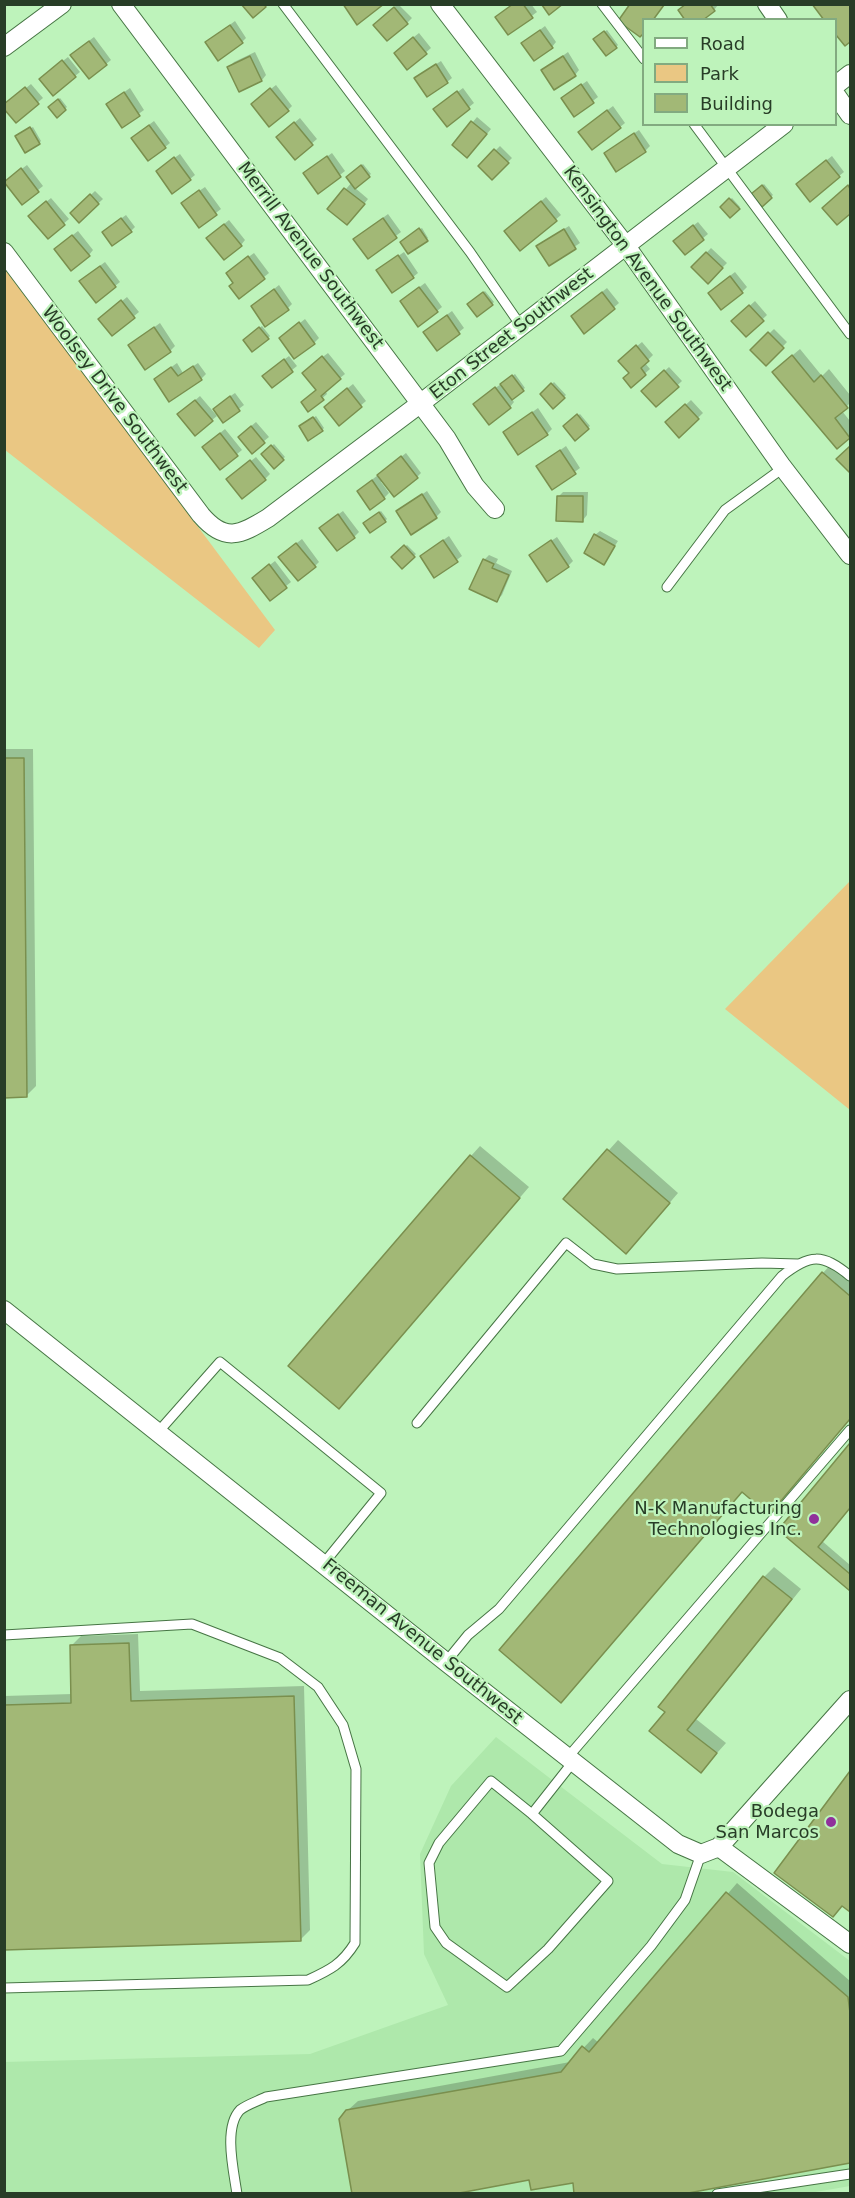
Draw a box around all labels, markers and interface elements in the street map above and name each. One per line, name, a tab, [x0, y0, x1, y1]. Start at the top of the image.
legend	[642, 18, 837, 126]
text: Road	[700, 33, 745, 54]
text: Park	[700, 63, 739, 84]
text: Building	[700, 93, 773, 114]
street label: Merrill Avenue Southwest	[232, 158, 388, 354]
street label: Kensington Avenue Southwest	[558, 162, 736, 396]
street label: Eton Street Southwest	[426, 263, 598, 405]
street label: Woolsey Drive Southwest	[37, 302, 191, 498]
place label: N-K Manufacturing Technologies Inc.	[634, 1498, 802, 1540]
marker: N-K Manufacturing Technologies Inc.	[807, 1512, 821, 1526]
street label: Freeman Avenue Southwest	[318, 1555, 526, 1729]
place label: Bodega San Marcos	[716, 1801, 819, 1844]
marker: Bodega San Marcos	[824, 1815, 838, 1829]

